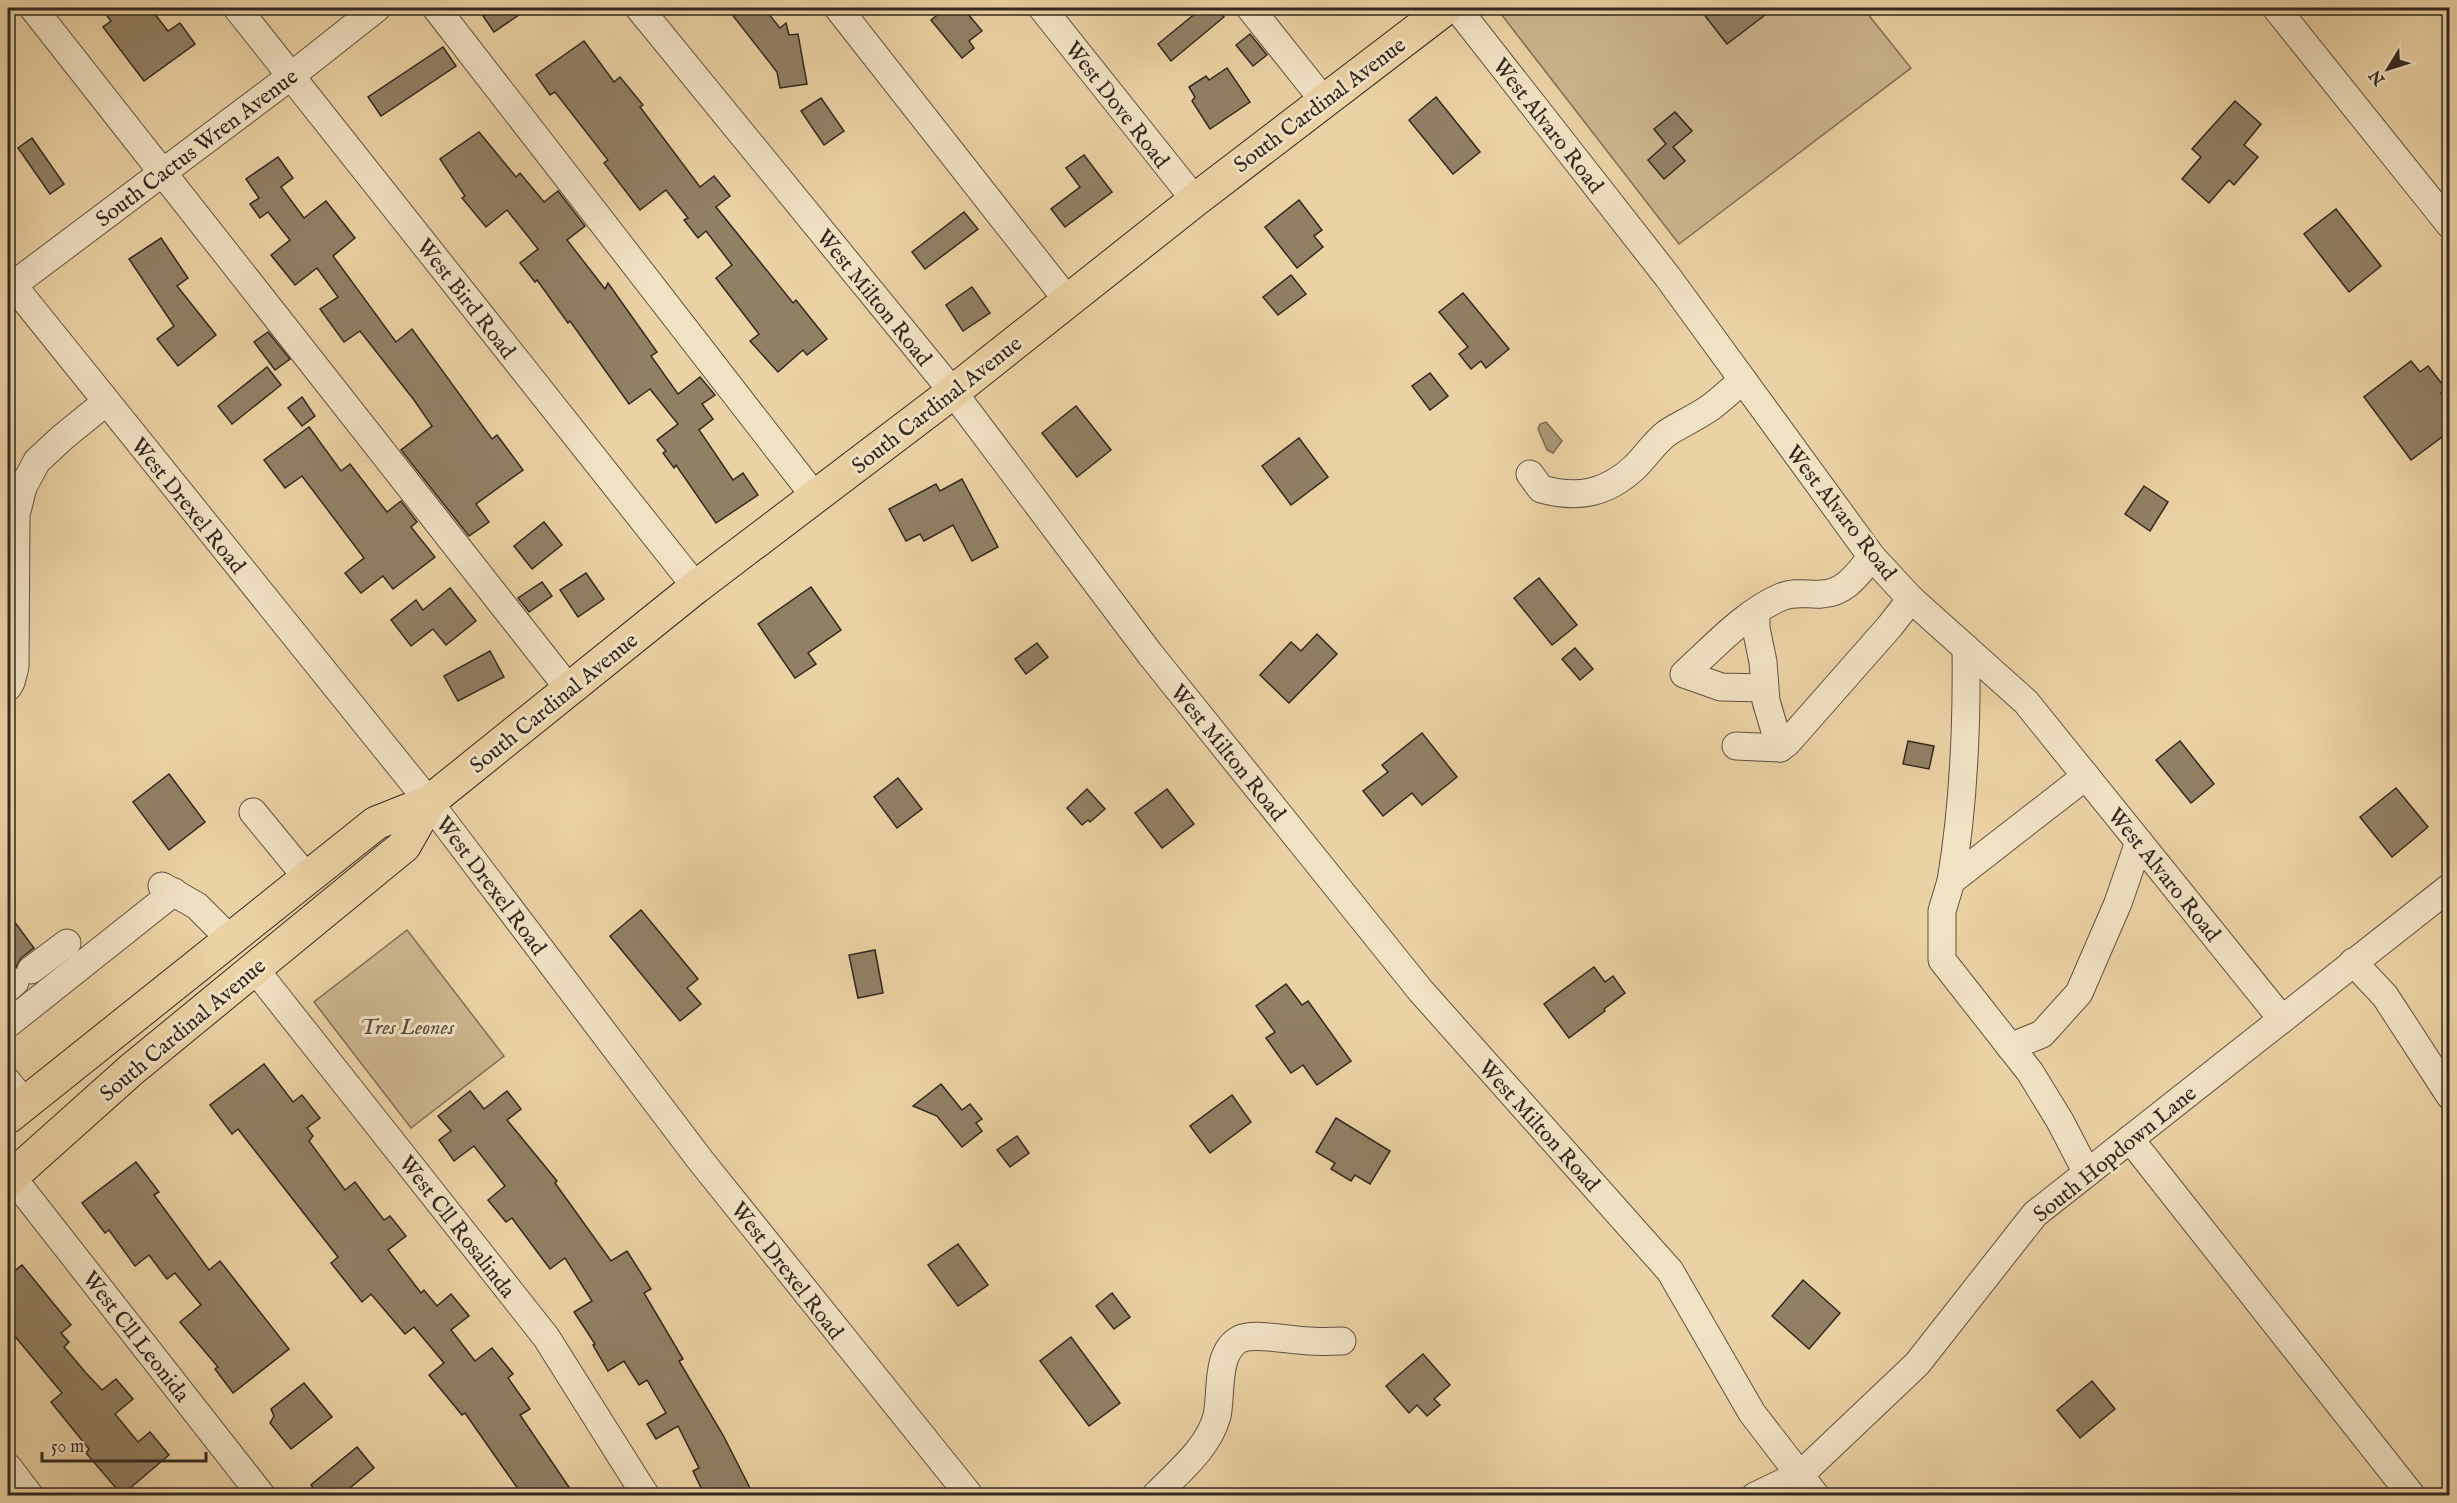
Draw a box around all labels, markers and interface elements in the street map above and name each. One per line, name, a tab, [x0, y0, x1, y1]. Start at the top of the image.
street label: South Cardinal Avenue	[1228, 32, 1412, 180]
street label: West Dove Road	[1058, 36, 1175, 175]
north arrow	[2358, 39, 2418, 99]
street label: West Alvaro Road	[1486, 53, 1609, 200]
street label: South Cactus Wren Avenue	[90, 63, 304, 234]
text: N	[2366, 65, 2391, 89]
street label: West Milton Road	[810, 224, 937, 373]
street label: West Bird Road	[410, 234, 521, 365]
street label: South Cardinal Avenue	[846, 330, 1028, 481]
street label: West Drexel Road	[124, 433, 251, 580]
street label: West Alvaro Road	[1779, 440, 1902, 587]
street label: South Cardinal Avenue	[464, 627, 644, 780]
street label: West Milton Road	[1164, 679, 1291, 828]
street label: West Alvaro Road	[2101, 803, 2226, 948]
street label: West Drexel Road	[429, 811, 552, 962]
street label: South Cardinal Avenue	[94, 953, 272, 1108]
park label: Tres Leones	[360, 1014, 455, 1042]
street label: West Milton Road	[1472, 1054, 1605, 1198]
street label: South Hopdown Lane	[2028, 1080, 2203, 1229]
street label: West Cll Rosalinda	[392, 1150, 521, 1304]
street label: West Drexel Road	[724, 1197, 849, 1346]
street label: West Cll Leonida	[75, 1266, 196, 1409]
scale bar	[42, 1425, 206, 1463]
text: 50 m	[51, 1436, 84, 1459]

